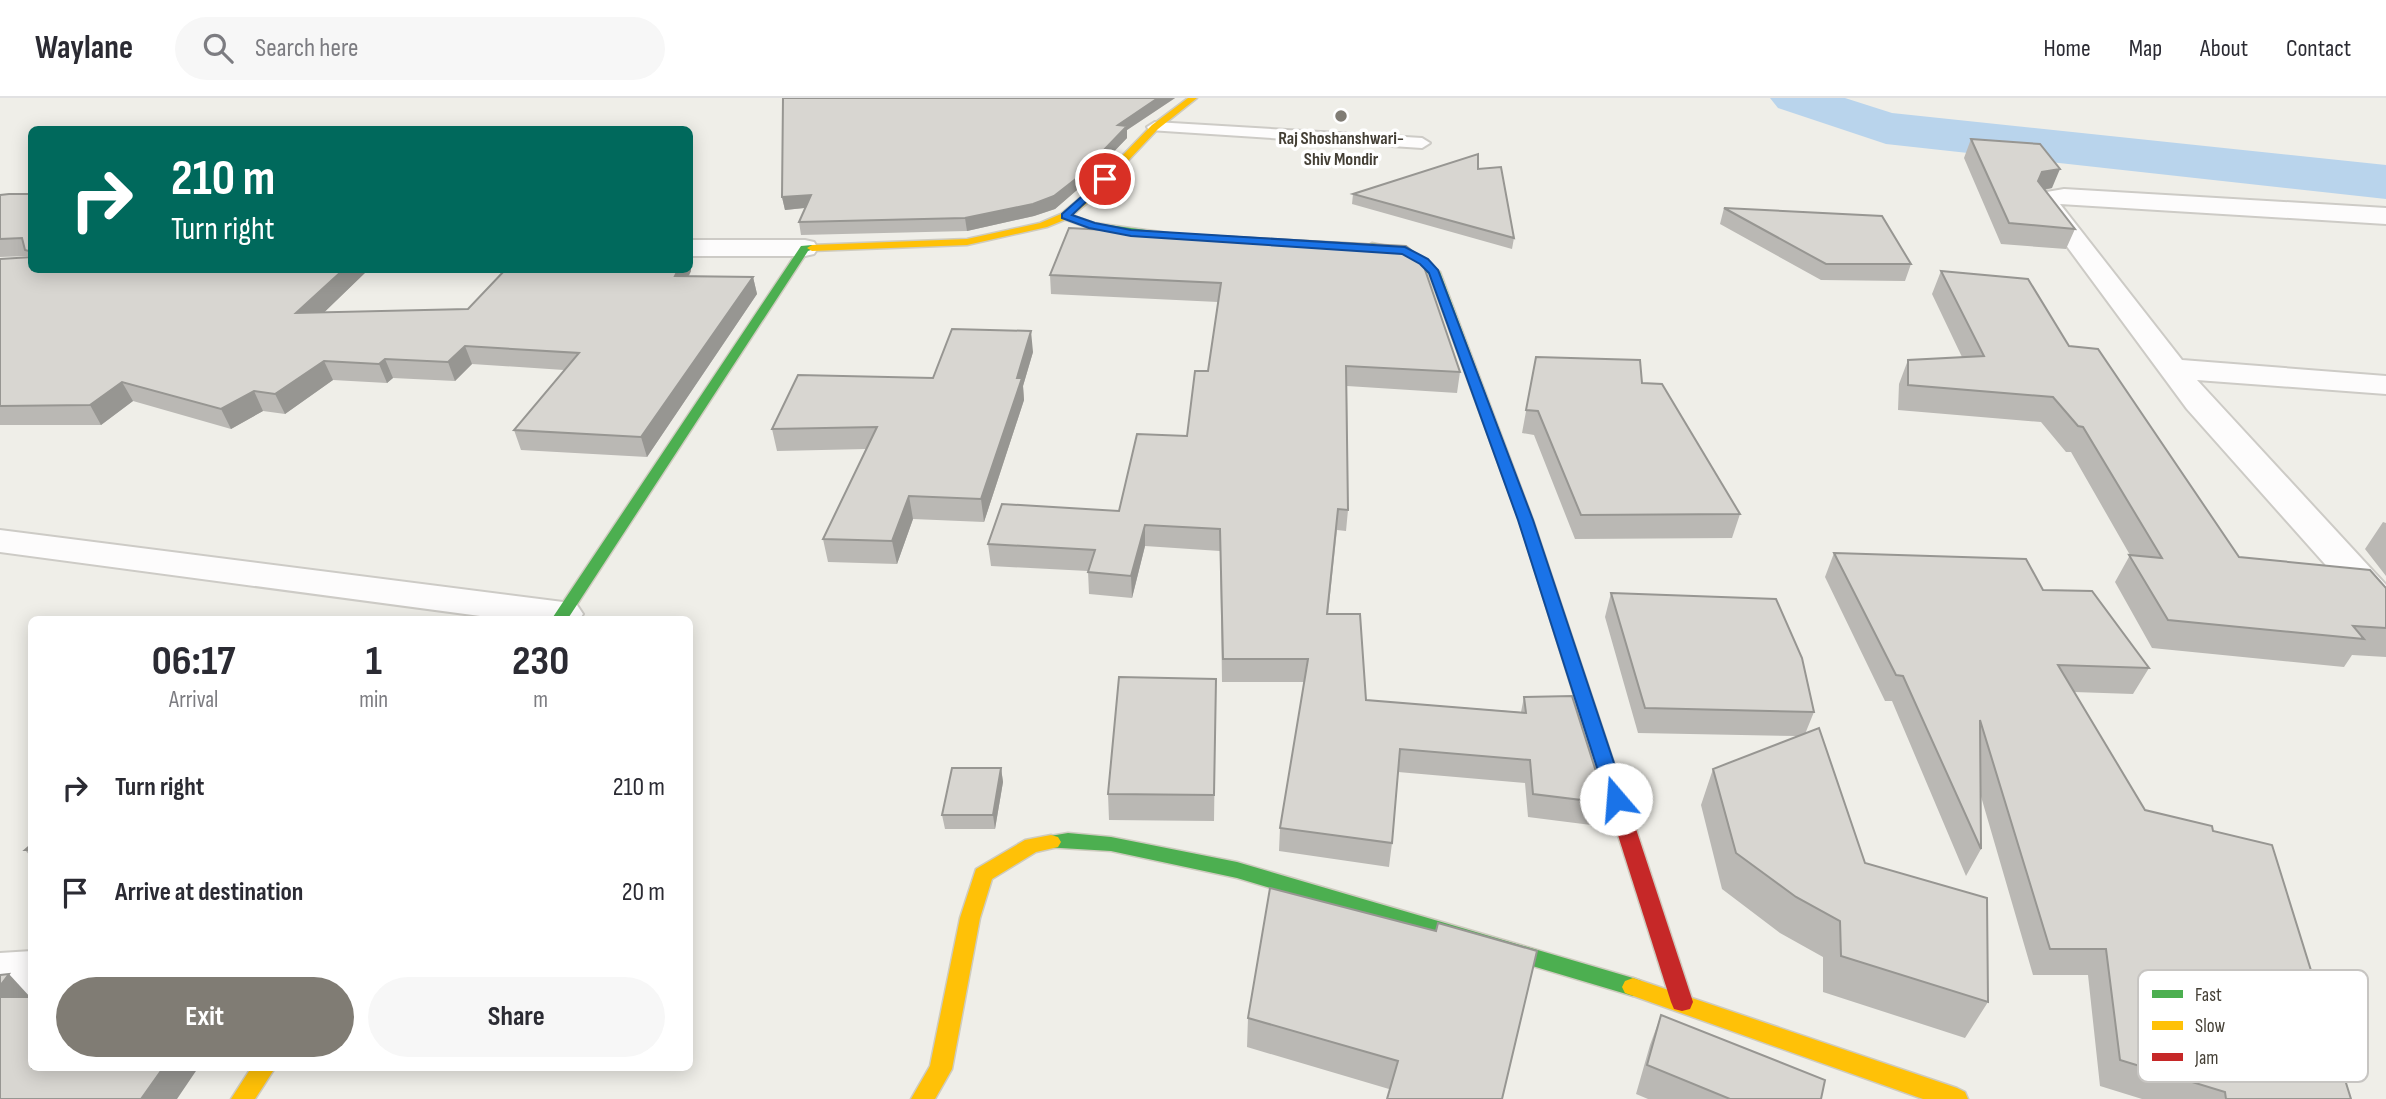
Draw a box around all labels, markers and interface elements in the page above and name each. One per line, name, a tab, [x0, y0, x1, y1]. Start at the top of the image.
search box	[175, 17, 665, 80]
text: Waylane	[35, 28, 133, 68]
icon: search	[199, 29, 237, 67]
text: Search here	[255, 33, 358, 64]
text: Home	[2043, 34, 2091, 63]
text: Map	[2129, 34, 2162, 63]
text: About	[2200, 34, 2248, 63]
text: Contact	[2286, 34, 2351, 63]
marker: Raj Shoshanshwari- Shiv Mondir	[1333, 108, 1349, 124]
place label: Raj Shoshanshwari- Shiv Mondir	[1278, 128, 1404, 170]
pin	[1075, 149, 1135, 209]
text: 210 m	[171, 150, 275, 209]
icon: right	[56, 154, 147, 245]
icon: arrive	[1086, 160, 1124, 198]
text: Turn right	[171, 210, 275, 249]
text: 06:17	[152, 636, 235, 687]
text: 1	[365, 636, 382, 687]
text: 230	[512, 636, 569, 687]
text: Arrival	[169, 686, 218, 714]
text: min	[359, 686, 388, 714]
text: m	[533, 686, 548, 714]
position arrow	[1579, 762, 1653, 836]
icon: right	[56, 769, 94, 807]
text: Turn right	[115, 772, 204, 803]
text: 210 m	[613, 772, 665, 803]
icon: arrive	[56, 874, 94, 912]
text: Arrive at destination	[115, 877, 303, 908]
text: 20 m	[622, 877, 665, 908]
legend	[2138, 970, 2368, 1082]
button: Exit	[56, 977, 354, 1057]
button: Share	[368, 977, 665, 1057]
text: Fast	[2195, 984, 2222, 1007]
text: Slow	[2195, 1015, 2225, 1038]
text: Jam	[2194, 1047, 2218, 1070]

